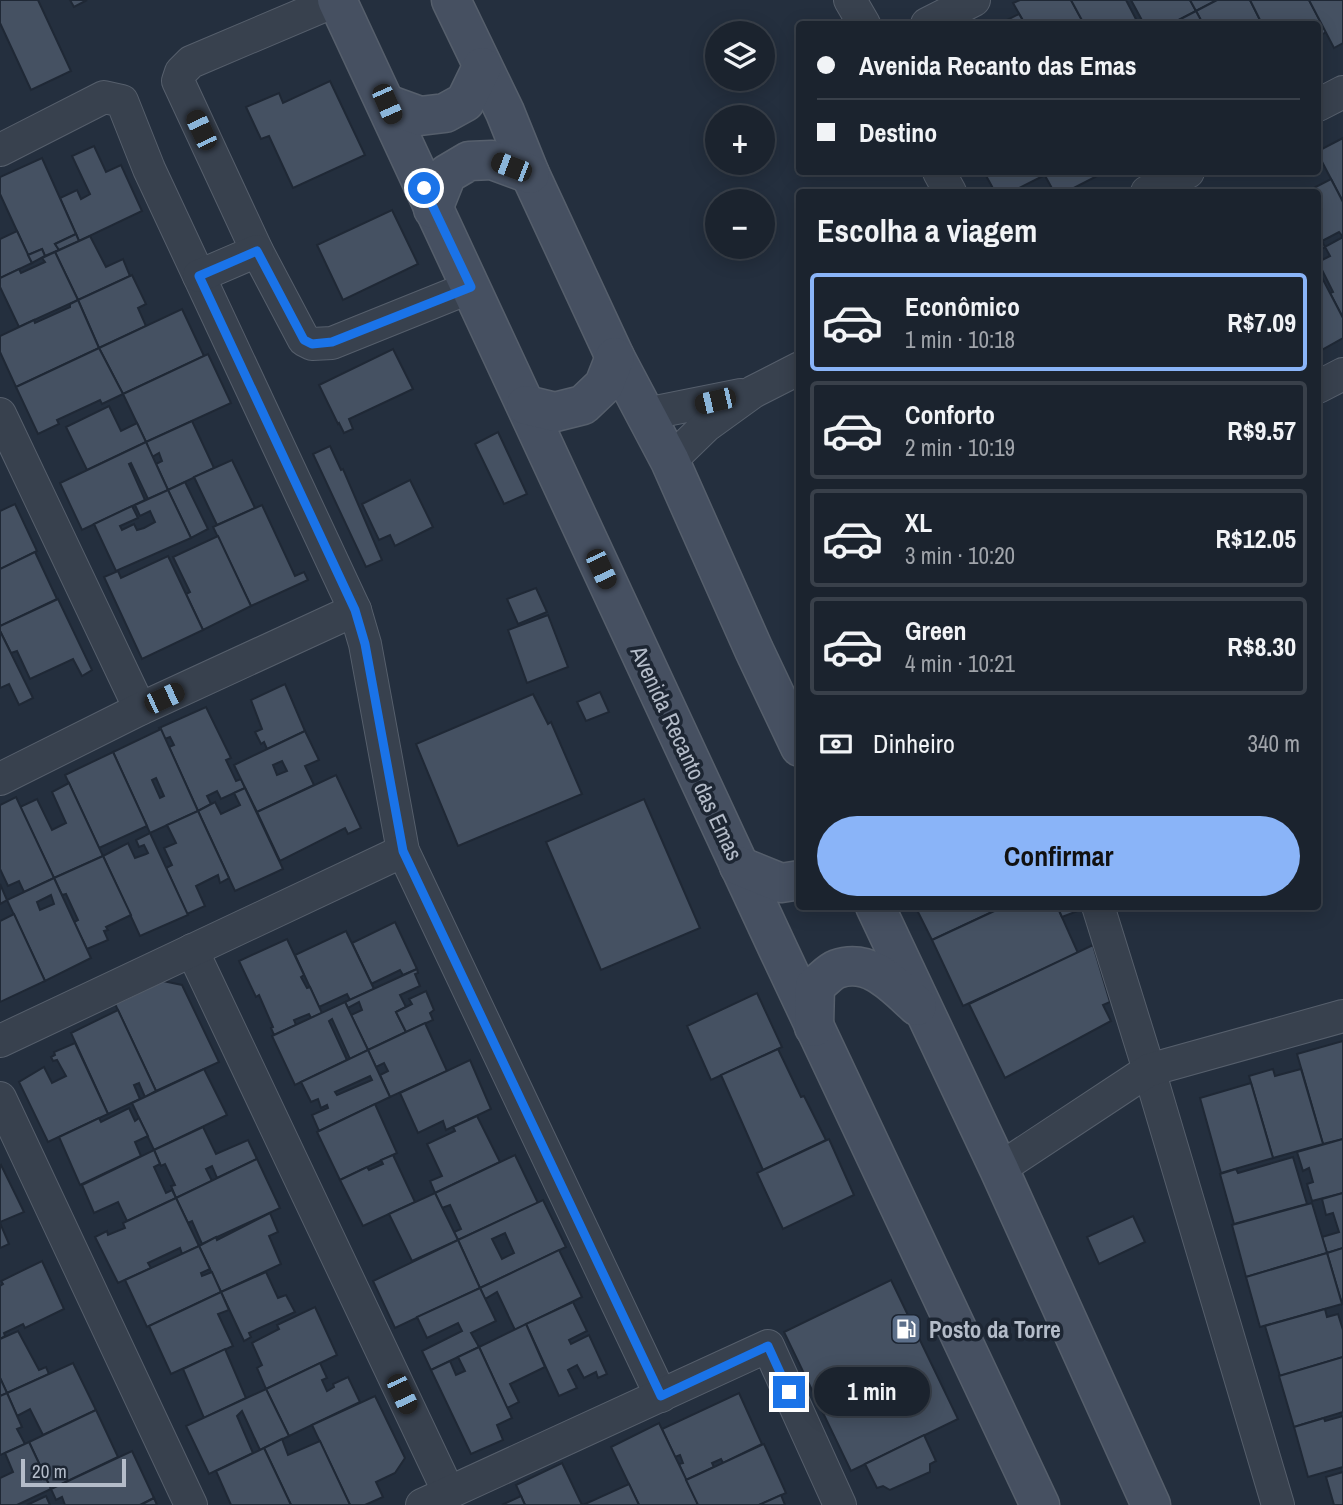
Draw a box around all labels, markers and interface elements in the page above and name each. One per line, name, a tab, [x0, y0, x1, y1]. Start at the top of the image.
map controls	[705, 21, 775, 259]
button: layers	[705, 21, 775, 91]
text: Avenida Recanto das Emas	[859, 48, 1137, 83]
car	[369, 81, 406, 127]
button: +	[705, 105, 775, 175]
car	[183, 107, 220, 153]
text: Destino	[859, 115, 937, 150]
car	[488, 150, 535, 184]
route start	[408, 172, 440, 204]
button: −	[705, 189, 775, 259]
text: Escolha a viagem	[817, 209, 1037, 252]
text: Econômico	[905, 289, 1020, 324]
icon: car	[821, 291, 884, 354]
text: R$7.09	[1227, 305, 1296, 340]
text: 1 min · 10:18	[905, 324, 1015, 355]
car	[693, 386, 738, 416]
text: Conforto	[905, 397, 995, 432]
icon: car	[821, 399, 884, 462]
text: R$9.57	[1227, 413, 1296, 448]
text: 2 min · 10:19	[905, 432, 1015, 463]
text: XL	[905, 505, 932, 540]
icon: car	[821, 507, 884, 570]
text: R$12.05	[1215, 521, 1296, 556]
text: 3 min · 10:20	[905, 540, 1015, 571]
car	[583, 546, 620, 592]
text: Green	[905, 613, 967, 648]
icon: car	[821, 615, 884, 678]
text: R$8.30	[1227, 629, 1296, 664]
street label: Avenida Recanto das Emas	[623, 640, 750, 865]
text: 4 min · 10:21	[905, 648, 1015, 679]
car	[141, 680, 188, 716]
icon: cash	[817, 725, 855, 763]
text: Dinheiro	[873, 726, 955, 761]
text: 340 m	[1248, 728, 1300, 759]
button: Confirmar	[817, 816, 1300, 896]
fuel station icon: Posto da Torre	[889, 1312, 923, 1346]
place label: Posto da Torre	[929, 1314, 1061, 1345]
callout: 1 min	[814, 1368, 929, 1416]
car	[384, 1371, 421, 1417]
route end	[773, 1376, 805, 1408]
text: 1 min	[847, 1376, 897, 1407]
scale bar	[21, 1456, 126, 1488]
text: 20 m	[32, 1458, 67, 1484]

